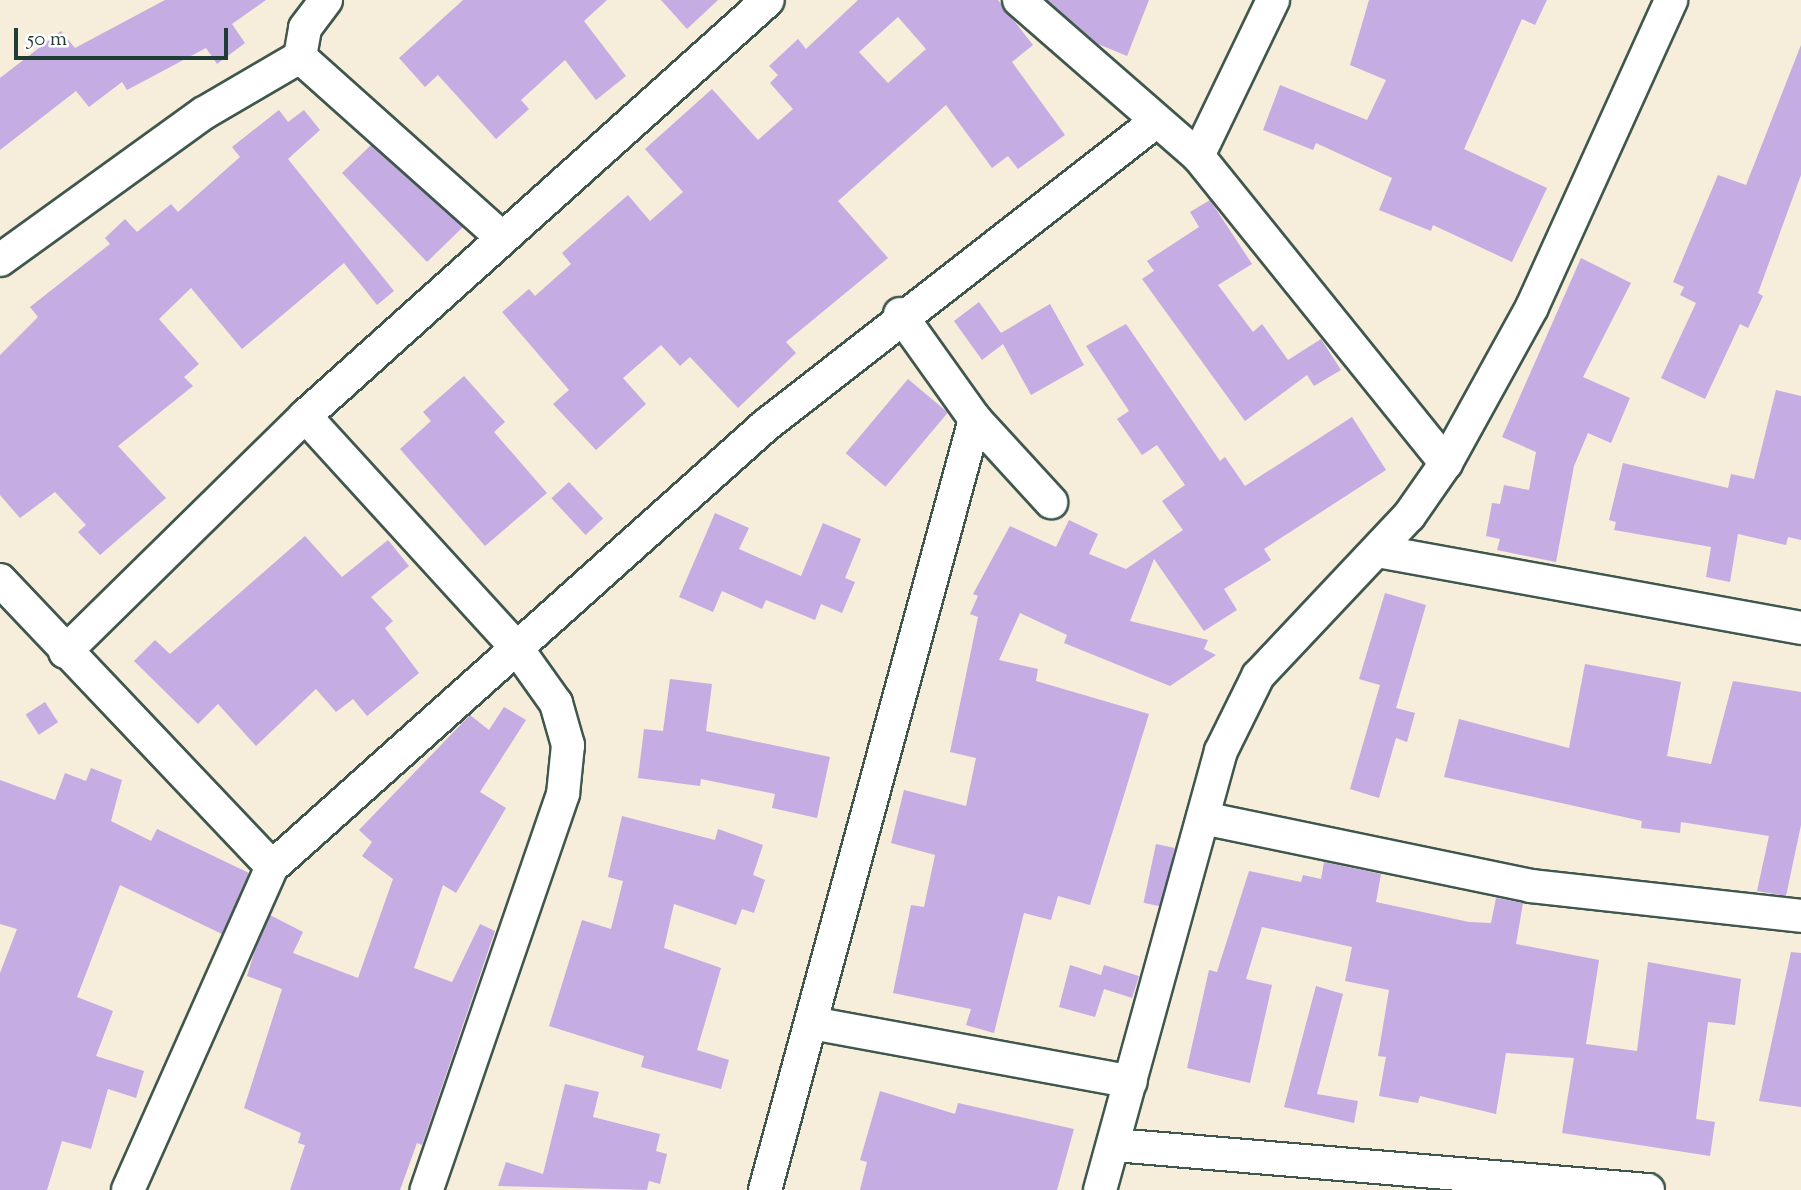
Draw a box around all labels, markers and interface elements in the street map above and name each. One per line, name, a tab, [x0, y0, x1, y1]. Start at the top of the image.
scale bar	[18, 14, 231, 58]
text: 50 m	[27, 25, 67, 55]

